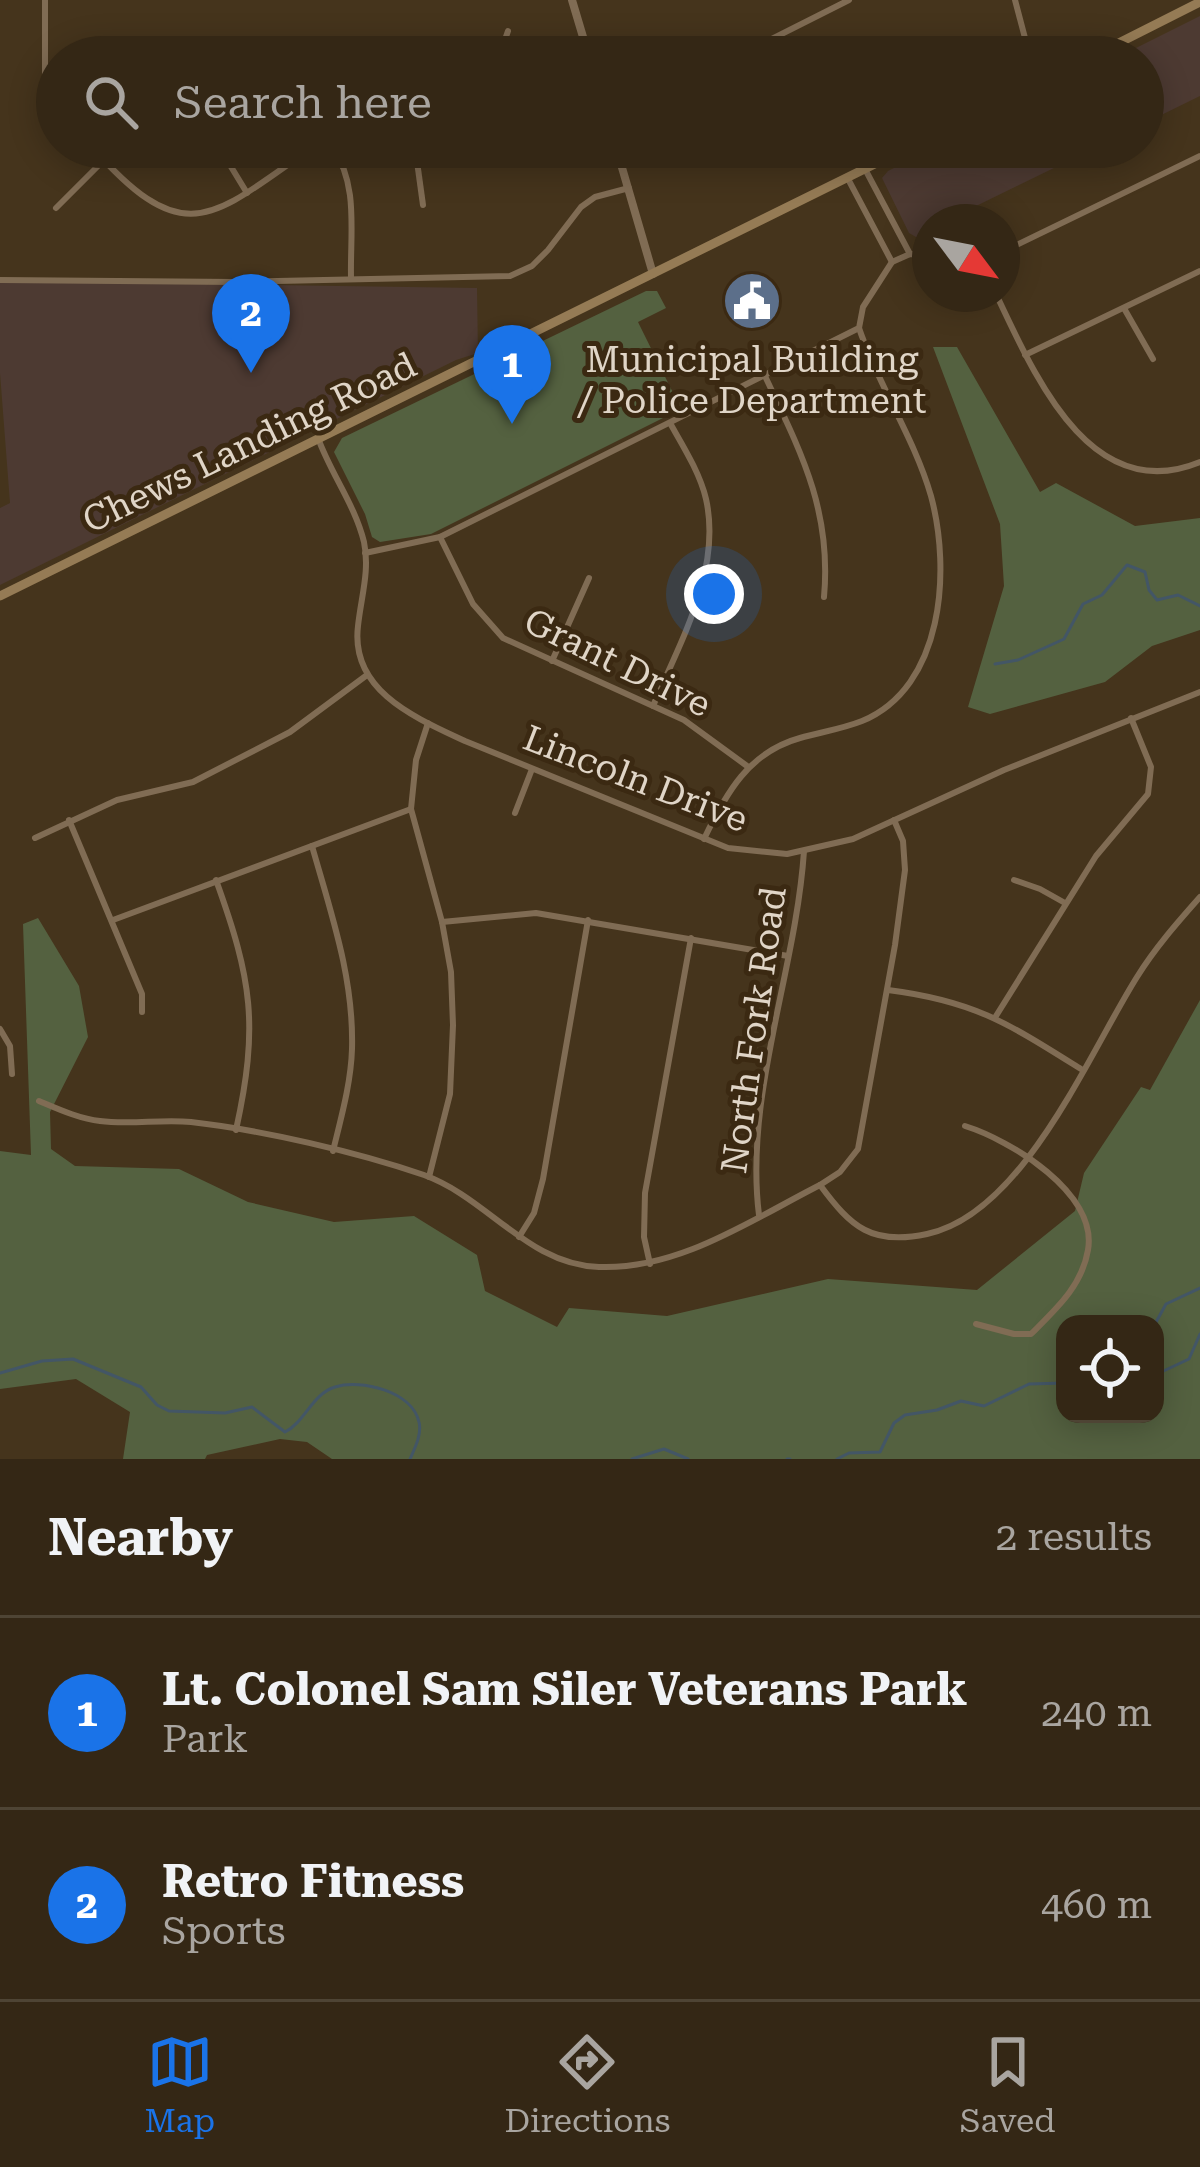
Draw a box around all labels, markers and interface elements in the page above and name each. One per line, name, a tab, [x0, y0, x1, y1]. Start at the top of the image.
search box	[36, 36, 1164, 168]
icon: search	[78, 69, 144, 135]
text: Search here	[174, 76, 432, 129]
north arrow	[912, 204, 1020, 312]
public building icon: Municipal Building / Police Department	[721, 270, 783, 332]
pin: 2	[212, 274, 290, 373]
pin: 1	[473, 325, 551, 424]
place label: Municipal Building / Police Department	[577, 339, 926, 422]
street label: Chews Landing Road	[76, 344, 423, 542]
your location	[684, 564, 744, 624]
street label: Grant Drive	[518, 600, 717, 726]
street label: Lincoln Drive	[518, 717, 754, 841]
street label: North Fork Road	[713, 884, 795, 1176]
map controls	[1056, 1315, 1164, 1423]
button: locate	[1056, 1315, 1164, 1423]
text: Nearby	[48, 1508, 233, 1567]
text: 2 results	[995, 1514, 1152, 1560]
text: Lt. Colonel Sam Siler Veterans Park	[162, 1663, 967, 1716]
text: 1	[76, 1690, 98, 1736]
text: 240 m	[1041, 1690, 1152, 1736]
text: Park	[162, 1716, 248, 1762]
text: Retro Fitness	[162, 1855, 464, 1908]
text: 2	[76, 1882, 98, 1928]
text: 460 m	[1041, 1882, 1152, 1928]
text: Sports	[162, 1908, 285, 1954]
tab: Map	[145, 2029, 215, 2140]
tab: Directions	[504, 2029, 670, 2140]
tab: Saved	[960, 2029, 1055, 2140]

